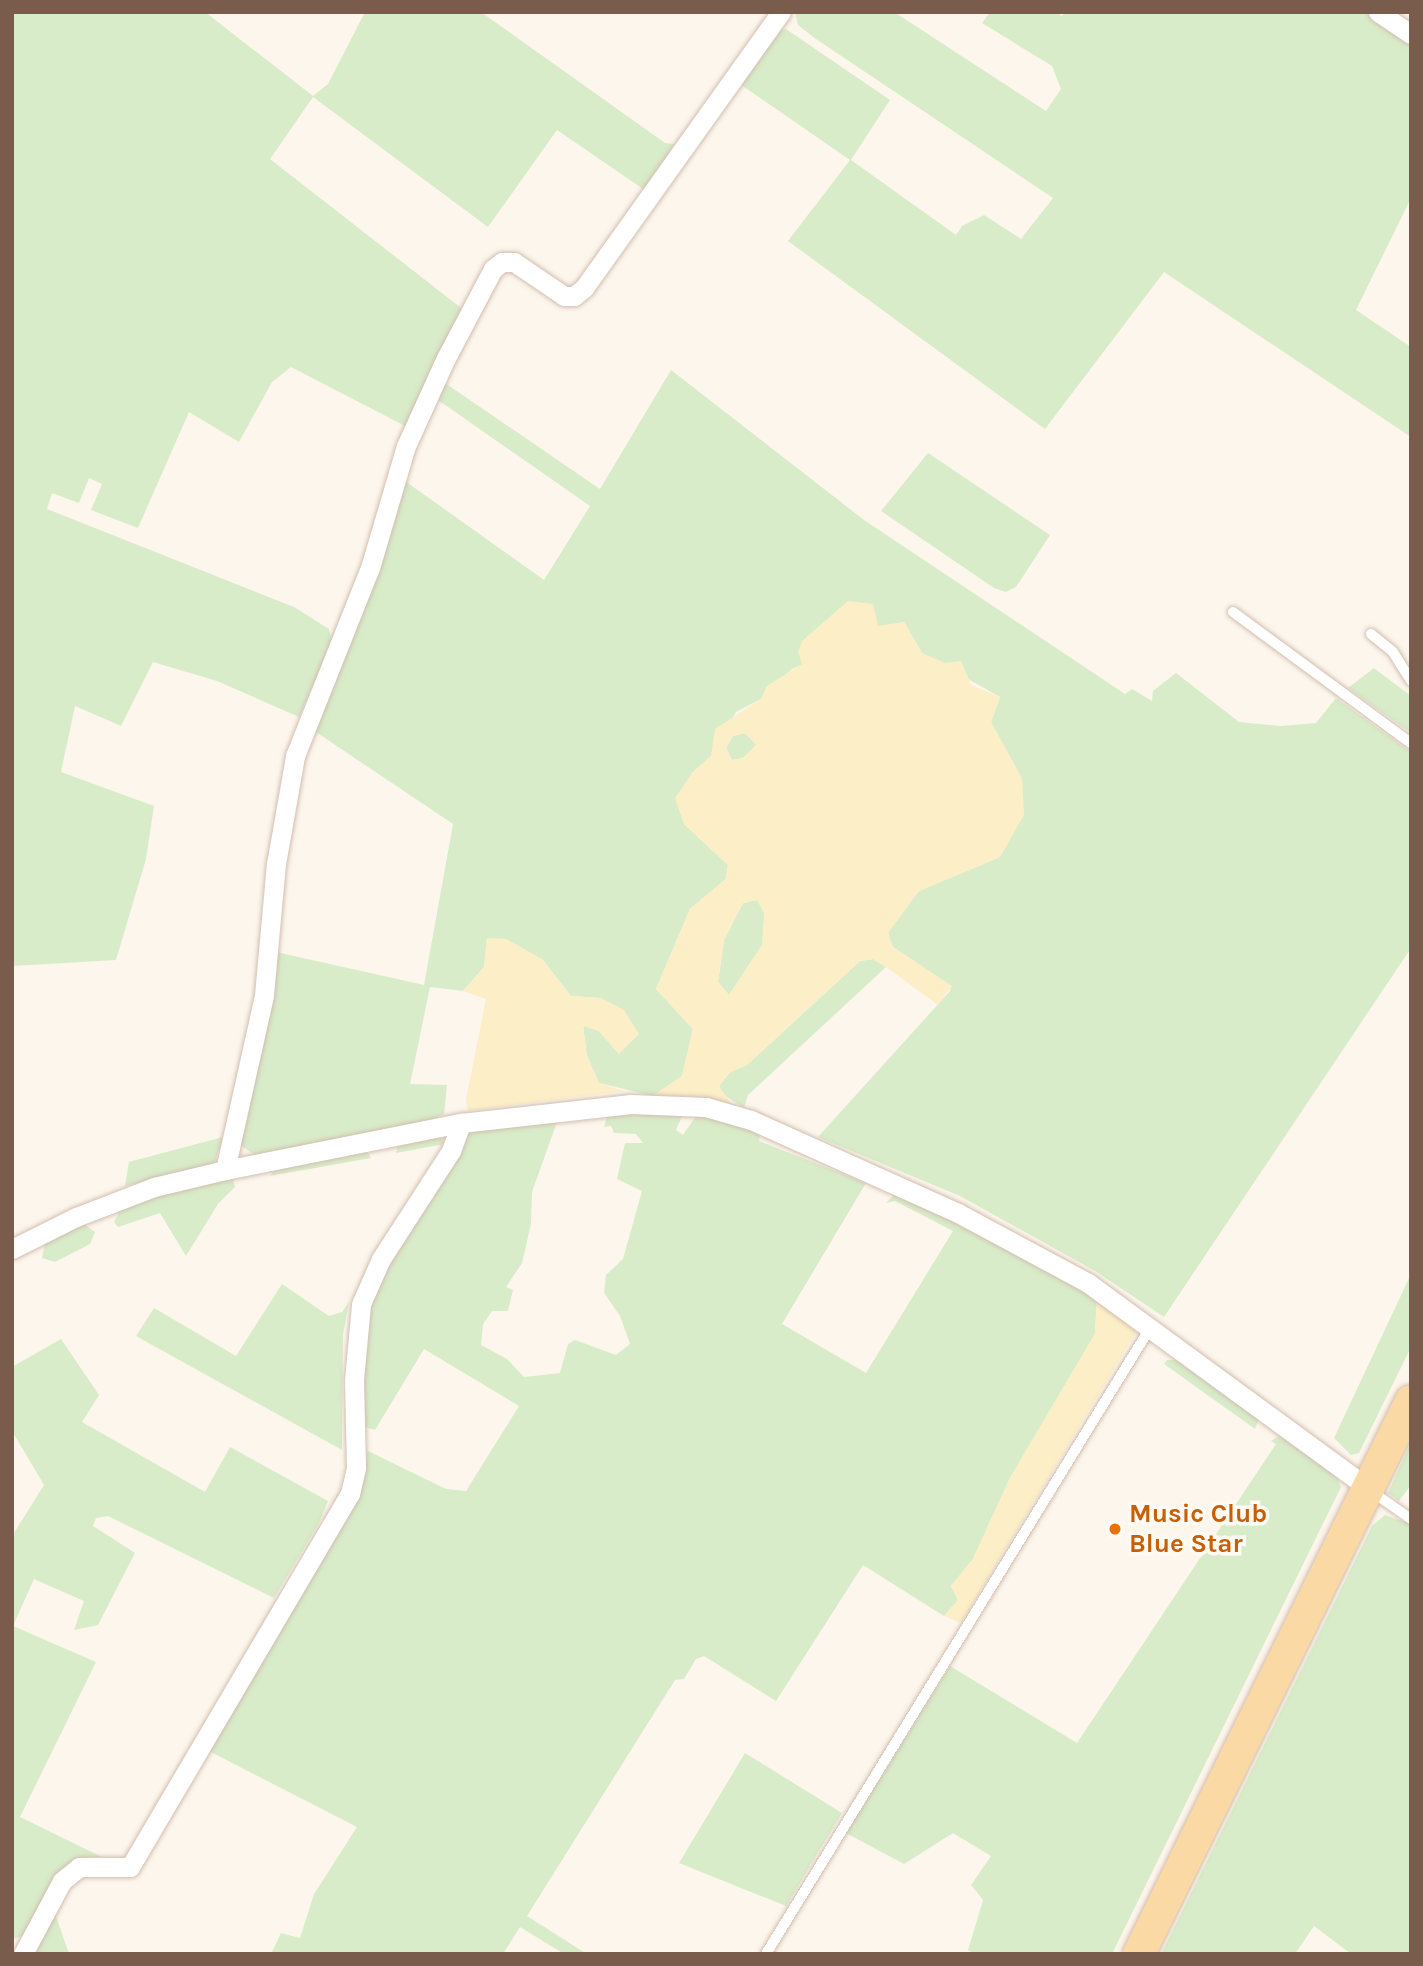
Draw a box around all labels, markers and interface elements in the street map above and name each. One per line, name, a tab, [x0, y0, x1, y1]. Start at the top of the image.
place label: Music Club Blue Star	[1129, 1498, 1267, 1560]
marker: Music Club Blue Star	[1107, 1521, 1123, 1537]

